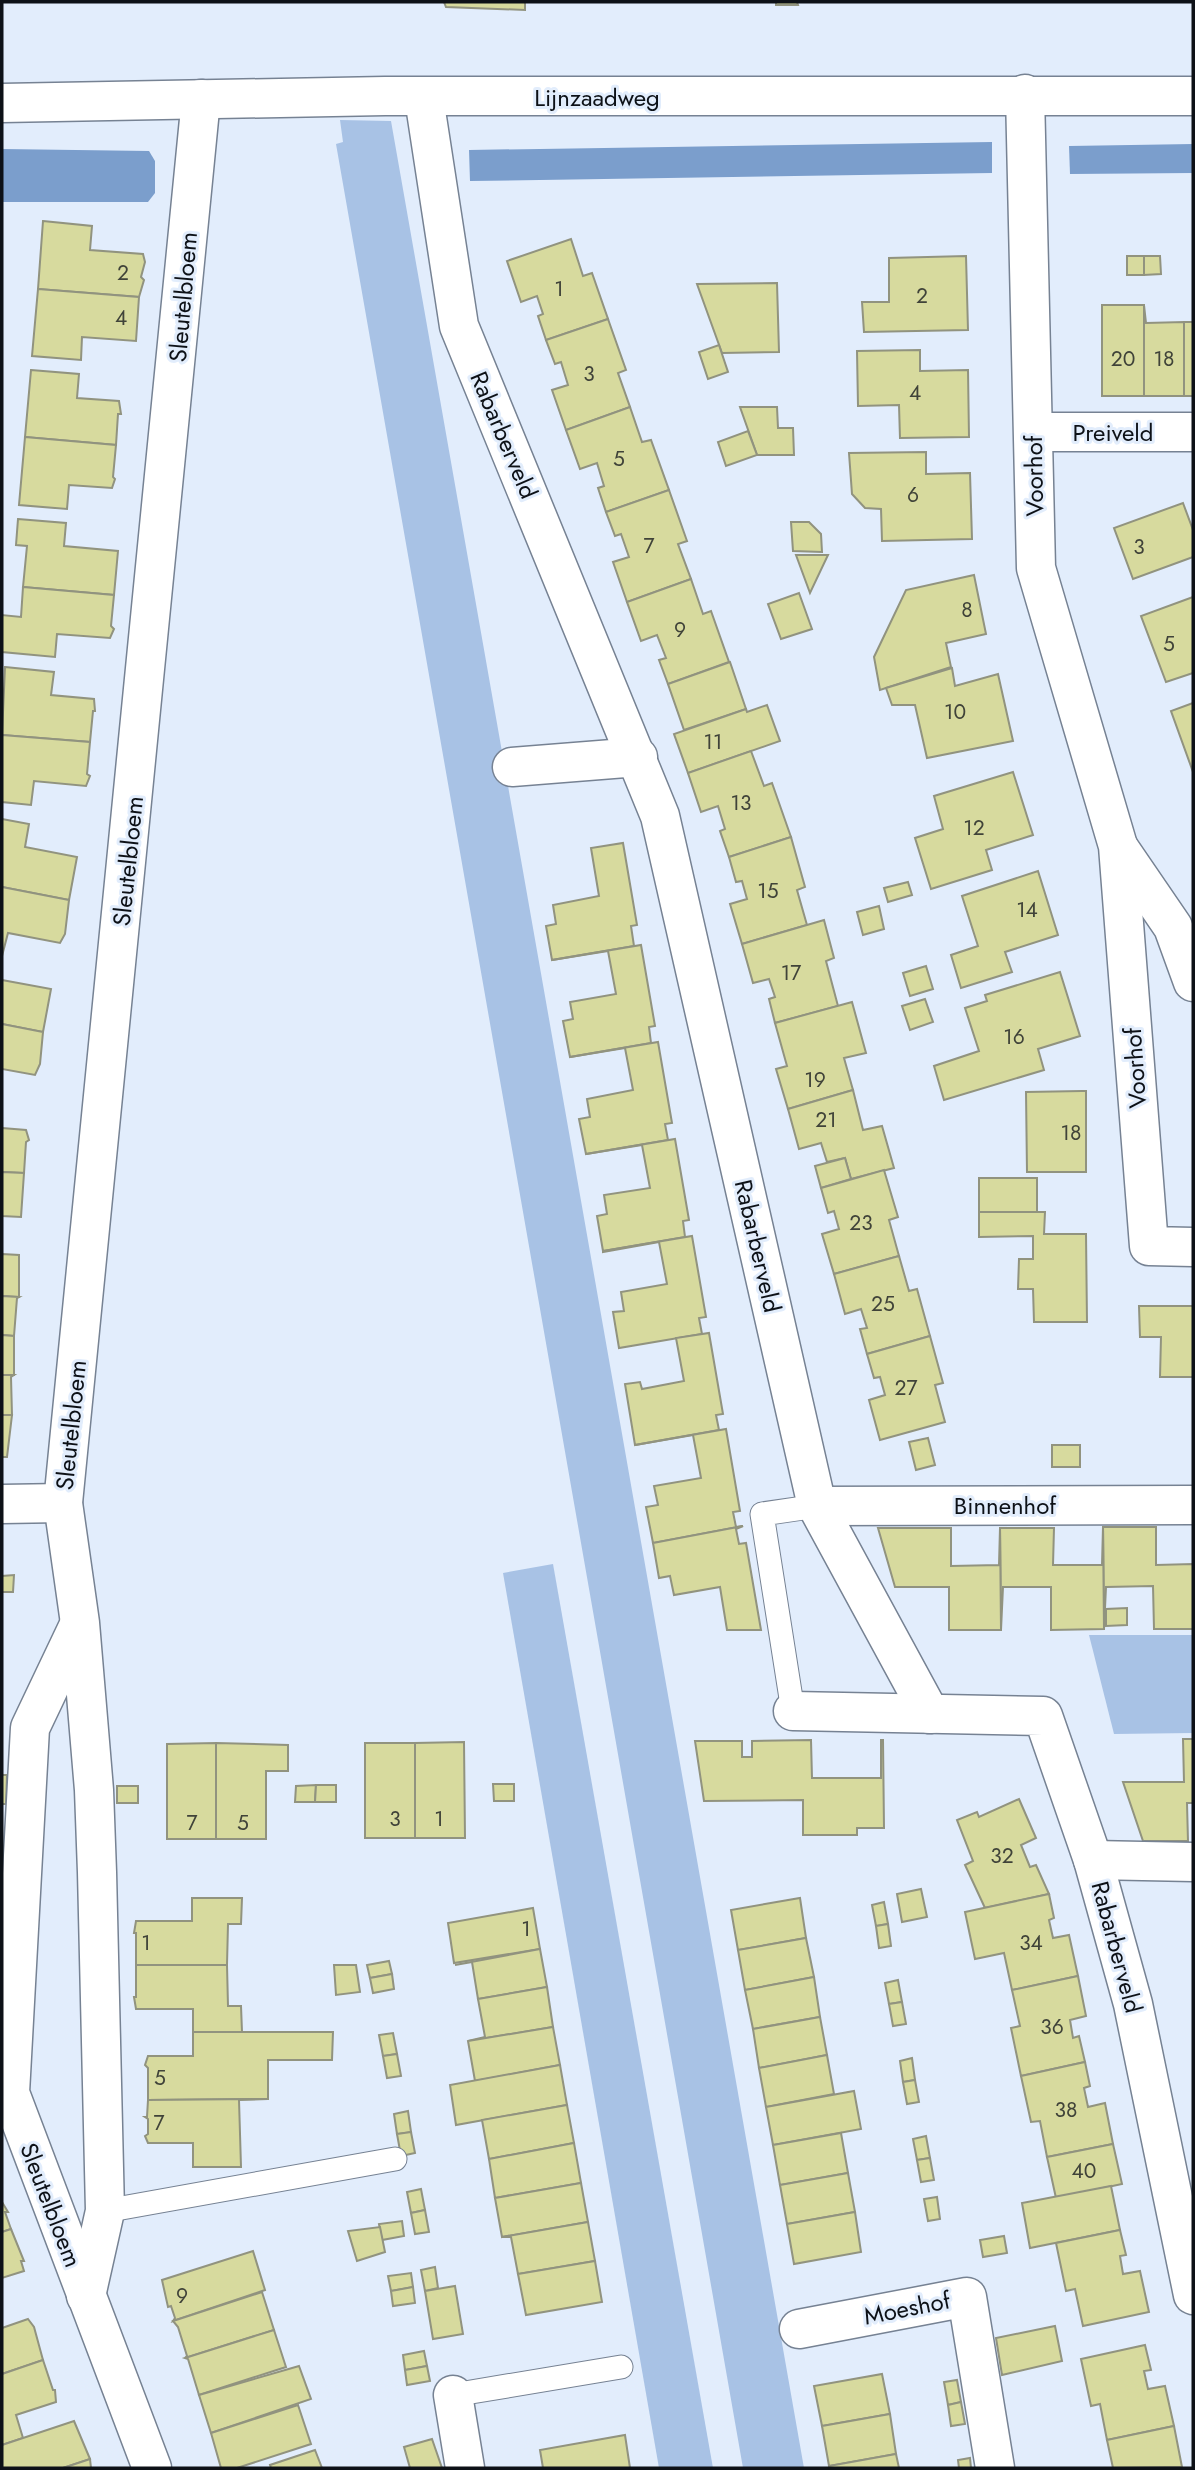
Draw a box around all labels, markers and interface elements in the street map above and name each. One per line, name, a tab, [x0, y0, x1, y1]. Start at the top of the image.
street label: Lijnzaadweg	[534, 80, 660, 115]
street label: Sleutelbloem	[160, 230, 206, 364]
house number: 2	[117, 258, 129, 288]
house number: 1	[554, 274, 564, 304]
house number: 2	[916, 281, 928, 311]
house number: 4	[115, 303, 127, 333]
house number: 20	[1111, 344, 1135, 374]
house number: 18	[1154, 344, 1174, 374]
house number: 3	[583, 359, 595, 389]
street label: Rabarberveld	[461, 366, 547, 504]
house number: 4	[909, 378, 921, 408]
street label: Preiveld	[1073, 415, 1153, 450]
street label: Voorhof	[1016, 434, 1052, 517]
house number: 5	[613, 444, 625, 474]
house number: 6	[907, 480, 919, 510]
house number: 7	[643, 531, 655, 561]
house number: 3	[1133, 532, 1145, 562]
house number: 8	[961, 595, 973, 625]
house number: 9	[674, 615, 686, 645]
house number: 5	[1163, 629, 1175, 659]
house number: 10	[944, 697, 966, 727]
house number: 11	[704, 727, 722, 757]
house number: 13	[731, 788, 751, 818]
street label: Sleutelbloem	[104, 794, 152, 928]
house number: 12	[963, 813, 985, 843]
house number: 15	[757, 876, 779, 906]
house number: 14	[1016, 895, 1038, 925]
house number: 17	[781, 958, 801, 988]
house number: 16	[1003, 1022, 1025, 1052]
street label: Voorhof	[1115, 1025, 1155, 1110]
house number: 19	[804, 1065, 826, 1095]
house number: 21	[815, 1105, 837, 1135]
house number: 18	[1061, 1118, 1081, 1148]
street label: Rabarberveld	[726, 1176, 790, 1316]
house number: 23	[849, 1208, 873, 1238]
house number: 25	[871, 1289, 895, 1319]
street label: Sleutelbloem	[47, 1358, 95, 1492]
house number: 27	[895, 1373, 917, 1403]
street label: Binnenhof	[954, 1488, 1057, 1523]
house number: 3	[389, 1804, 401, 1834]
house number: 1	[434, 1804, 444, 1834]
house number: 7	[186, 1808, 198, 1838]
house number: 5	[237, 1808, 249, 1838]
house number: 32	[990, 1841, 1014, 1871]
street label: Rabarberveld	[1083, 1877, 1151, 2017]
house number: 1	[521, 1914, 531, 1944]
house number: 1	[141, 1928, 151, 1958]
house number: 34	[1019, 1928, 1043, 1958]
house number: 36	[1040, 2012, 1064, 2042]
house number: 5	[154, 2063, 166, 2093]
house number: 38	[1055, 2095, 1077, 2125]
house number: 7	[153, 2108, 165, 2138]
street label: Sleutelbloem	[11, 2138, 91, 2272]
house number: 40	[1072, 2156, 1096, 2186]
house number: 9	[176, 2281, 188, 2311]
street label: Moeshof	[861, 2282, 954, 2333]

